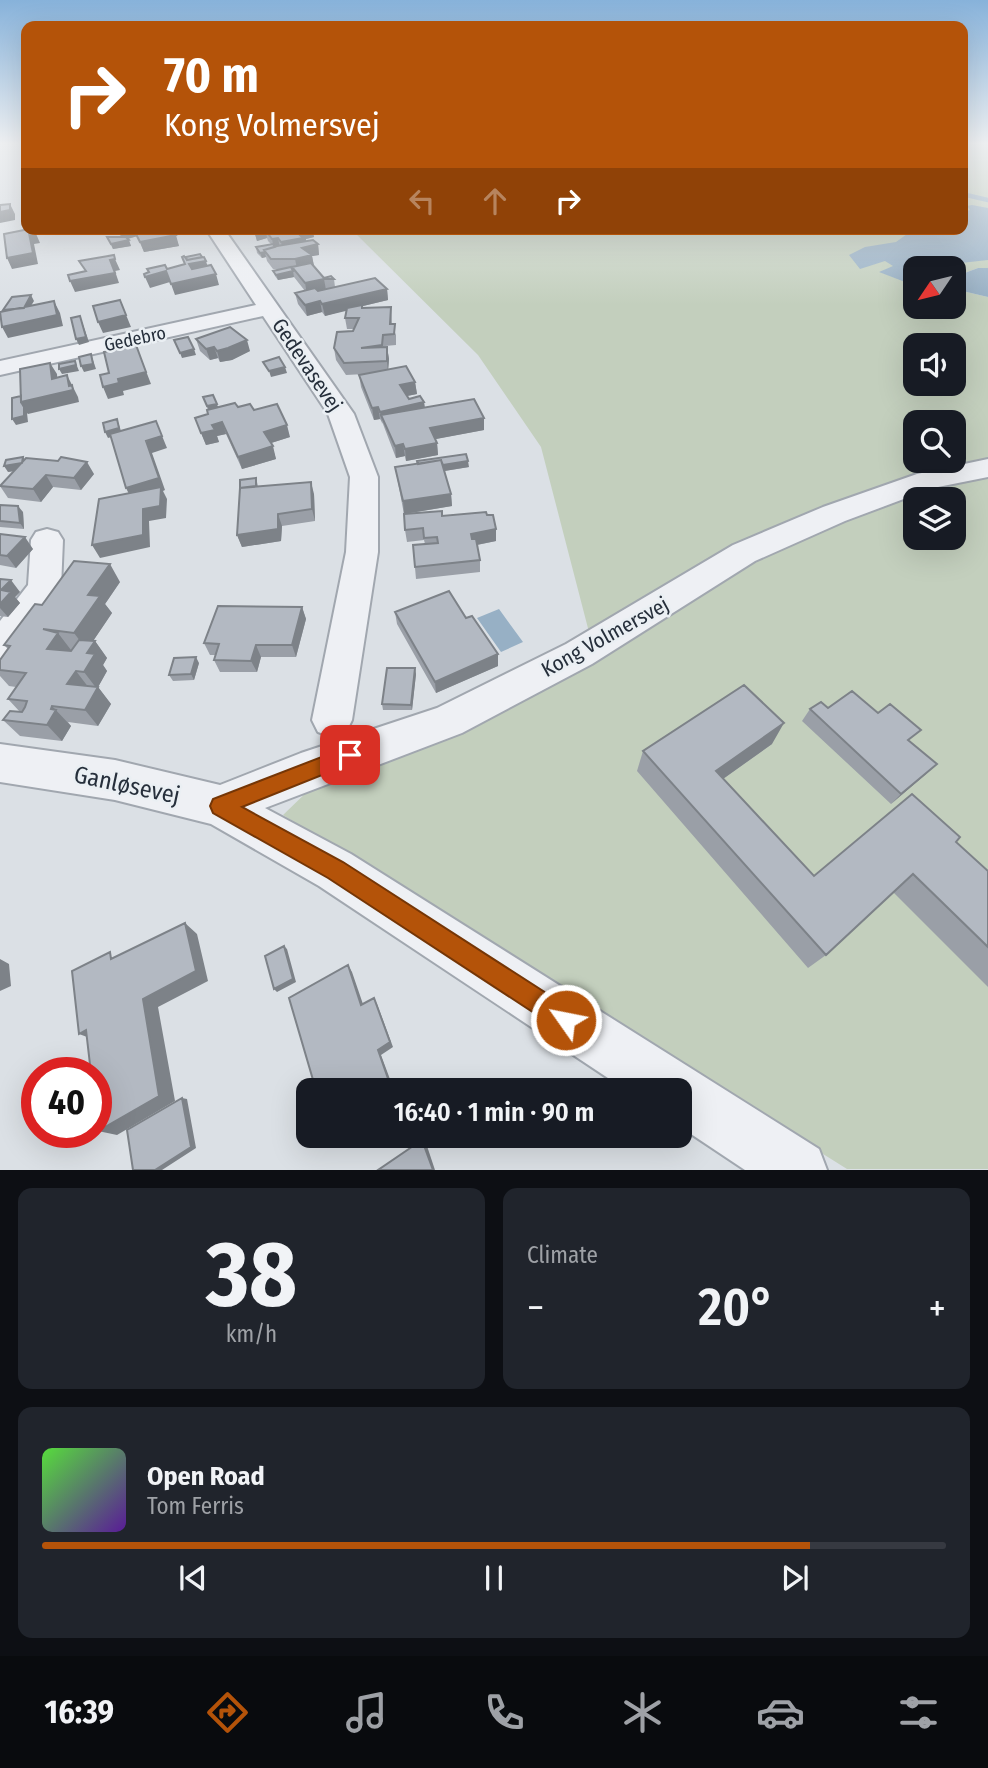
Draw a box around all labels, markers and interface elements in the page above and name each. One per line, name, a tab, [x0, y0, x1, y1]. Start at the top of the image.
text: 70 m	[164, 46, 259, 105]
icon: right	[49, 49, 140, 140]
text: Kong Volmersvej	[164, 106, 380, 144]
icon: left	[403, 182, 441, 220]
icon: ahead	[476, 182, 514, 220]
icon: right	[549, 182, 587, 220]
north arrow	[903, 256, 966, 318]
map controls	[903, 256, 966, 550]
street label: Gedevasevej	[266, 313, 348, 417]
street label: Gedebro	[102, 322, 168, 356]
button: sound	[903, 333, 966, 396]
button: search	[903, 410, 966, 473]
button: layers	[903, 487, 966, 550]
street label: Kong Volmersvej	[537, 591, 673, 683]
pin	[320, 725, 380, 785]
icon: arrive	[331, 736, 369, 774]
street label: Ganløsevej	[72, 760, 182, 810]
position arrow	[529, 983, 603, 1057]
speed limit sign: 40	[21, 1057, 112, 1148]
text: 16:40 · 1 min · 90 m	[394, 1097, 594, 1128]
text: 38	[206, 1220, 297, 1329]
text: Climate	[527, 1241, 598, 1269]
text: 20°	[698, 1276, 775, 1339]
text: −	[527, 1285, 544, 1331]
text: +	[929, 1285, 946, 1331]
text: km/h	[226, 1320, 277, 1348]
text: Open Road	[147, 1461, 265, 1492]
text: Tom Ferris	[147, 1492, 244, 1520]
icon: previous	[174, 1559, 212, 1597]
icon: pause	[475, 1559, 513, 1597]
icon: next	[776, 1559, 814, 1597]
icon: directions	[203, 1688, 252, 1737]
icon: music	[342, 1688, 391, 1737]
icon: phone	[480, 1688, 529, 1737]
icon: climate	[618, 1688, 667, 1737]
icon: car	[756, 1688, 805, 1737]
icon: filters	[894, 1688, 943, 1737]
text: 16:39	[45, 1693, 114, 1731]

